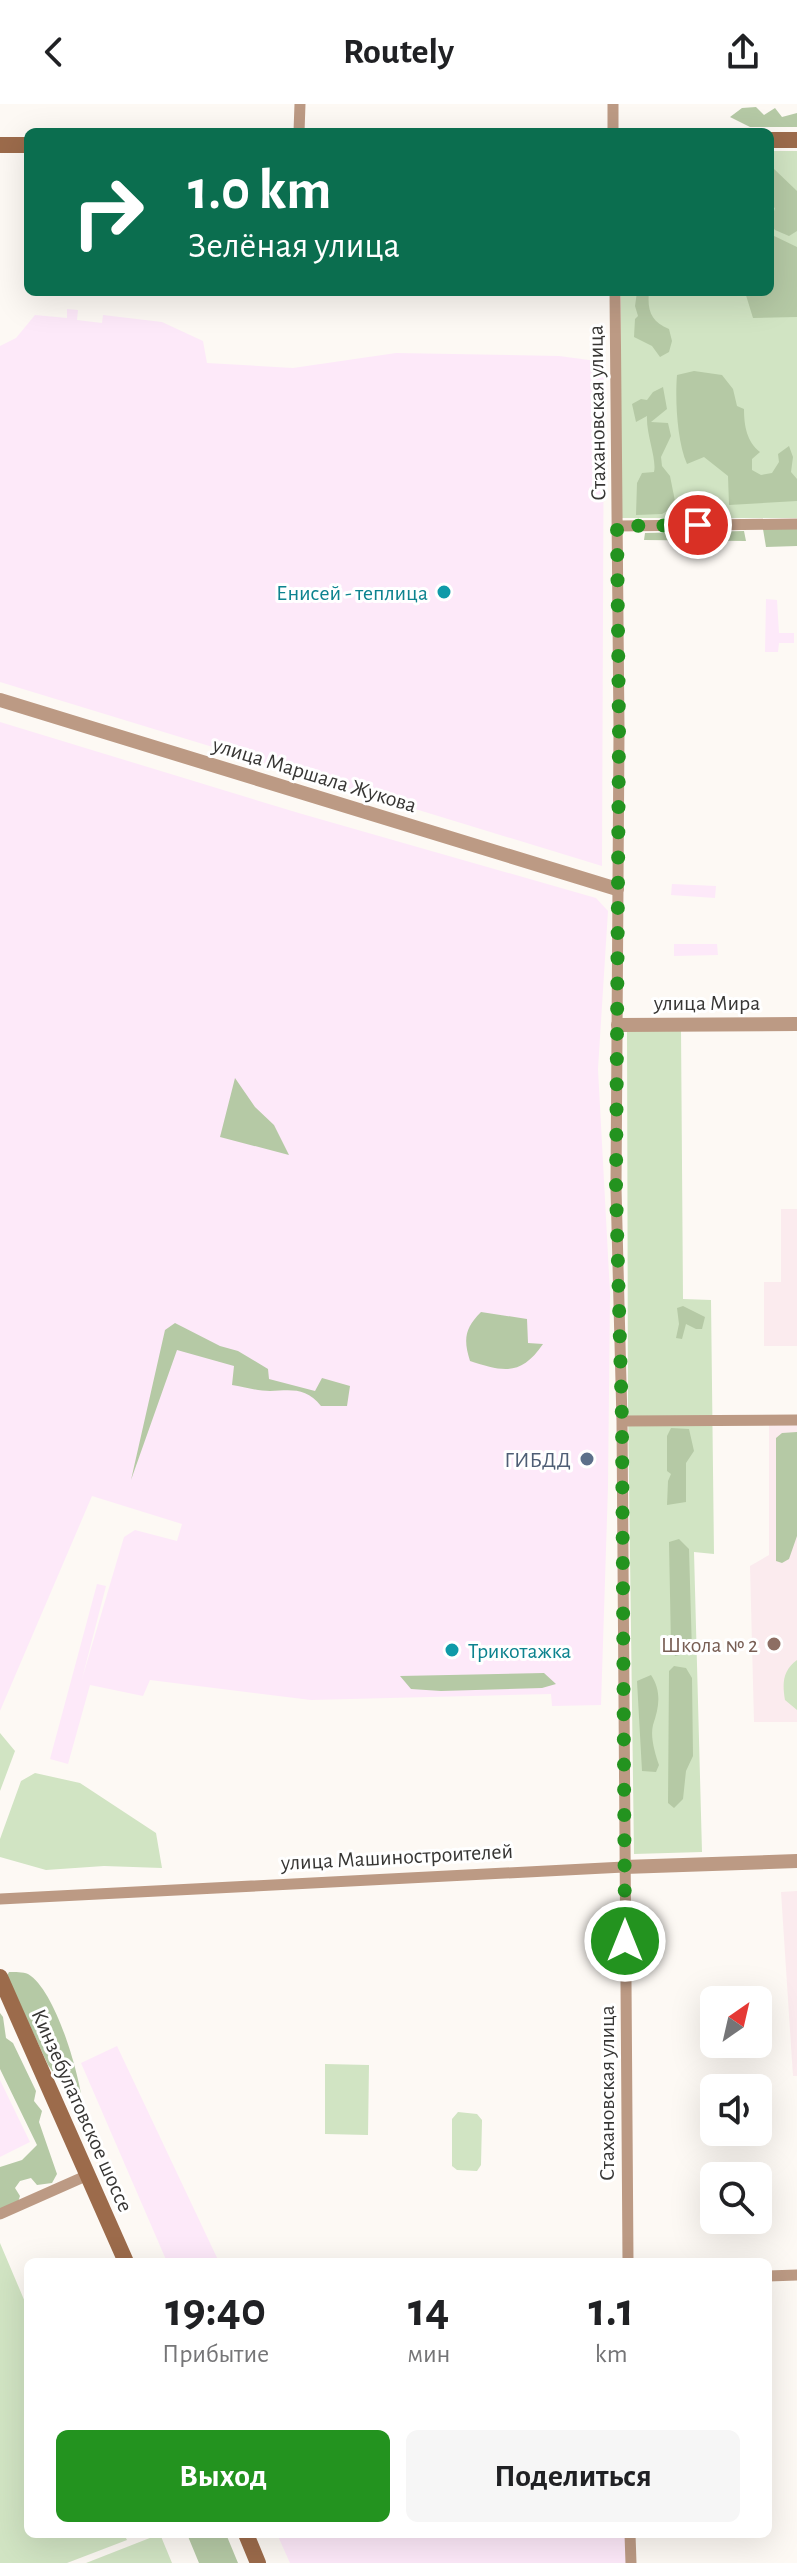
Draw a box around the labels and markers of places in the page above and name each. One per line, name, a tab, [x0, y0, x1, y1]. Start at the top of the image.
pin	[664, 491, 732, 559]
place label: Енисей - теплица	[276, 582, 428, 604]
marker: Енисей - теплица	[435, 583, 453, 601]
place label: ГИБДД	[504, 1449, 571, 1471]
marker: ГИБДД	[578, 1450, 596, 1468]
place label: Школа № 2	[661, 1634, 758, 1656]
marker: Школа № 2	[765, 1635, 783, 1653]
place label: Трикотажка	[468, 1640, 571, 1662]
marker: Трикотажка	[443, 1641, 461, 1659]

